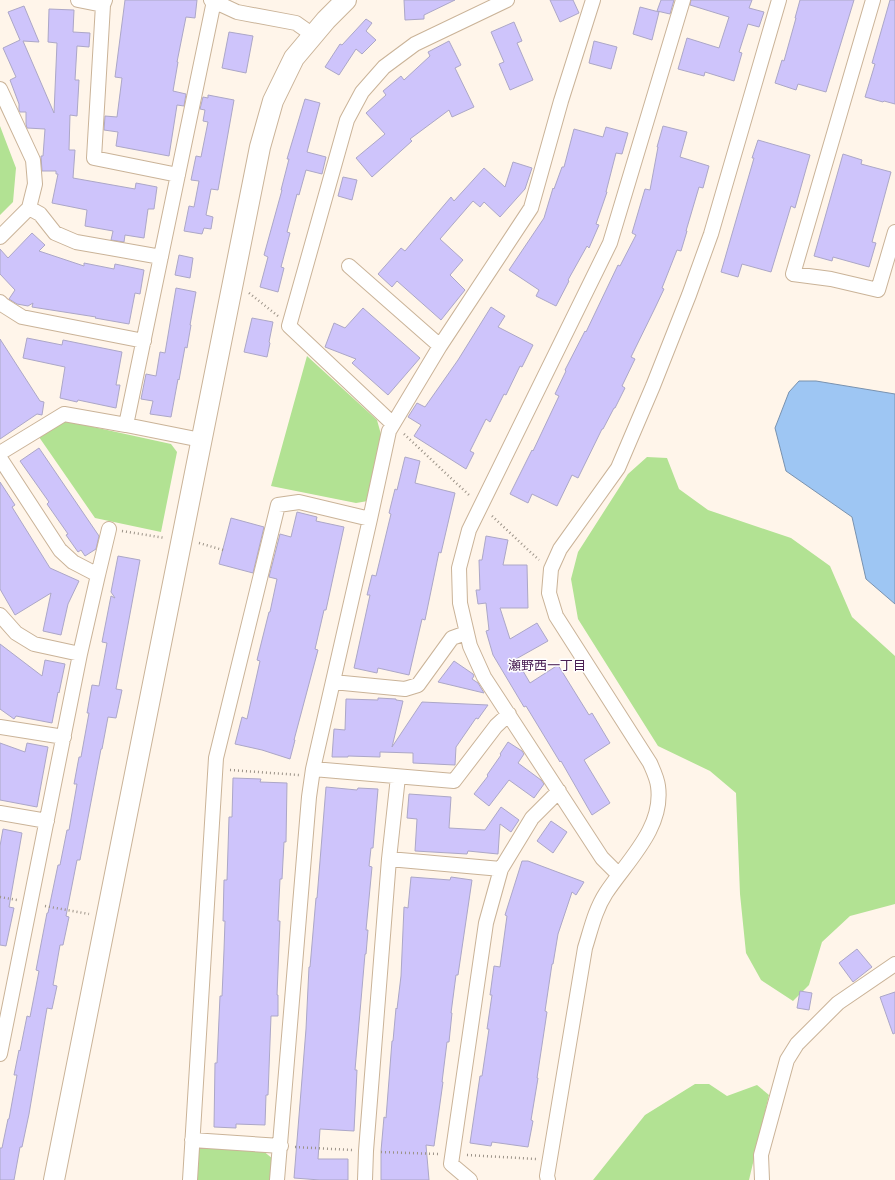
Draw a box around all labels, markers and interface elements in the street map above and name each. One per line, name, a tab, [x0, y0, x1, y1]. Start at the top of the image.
district label: 瀬野西一丁目	[508, 657, 586, 673]

